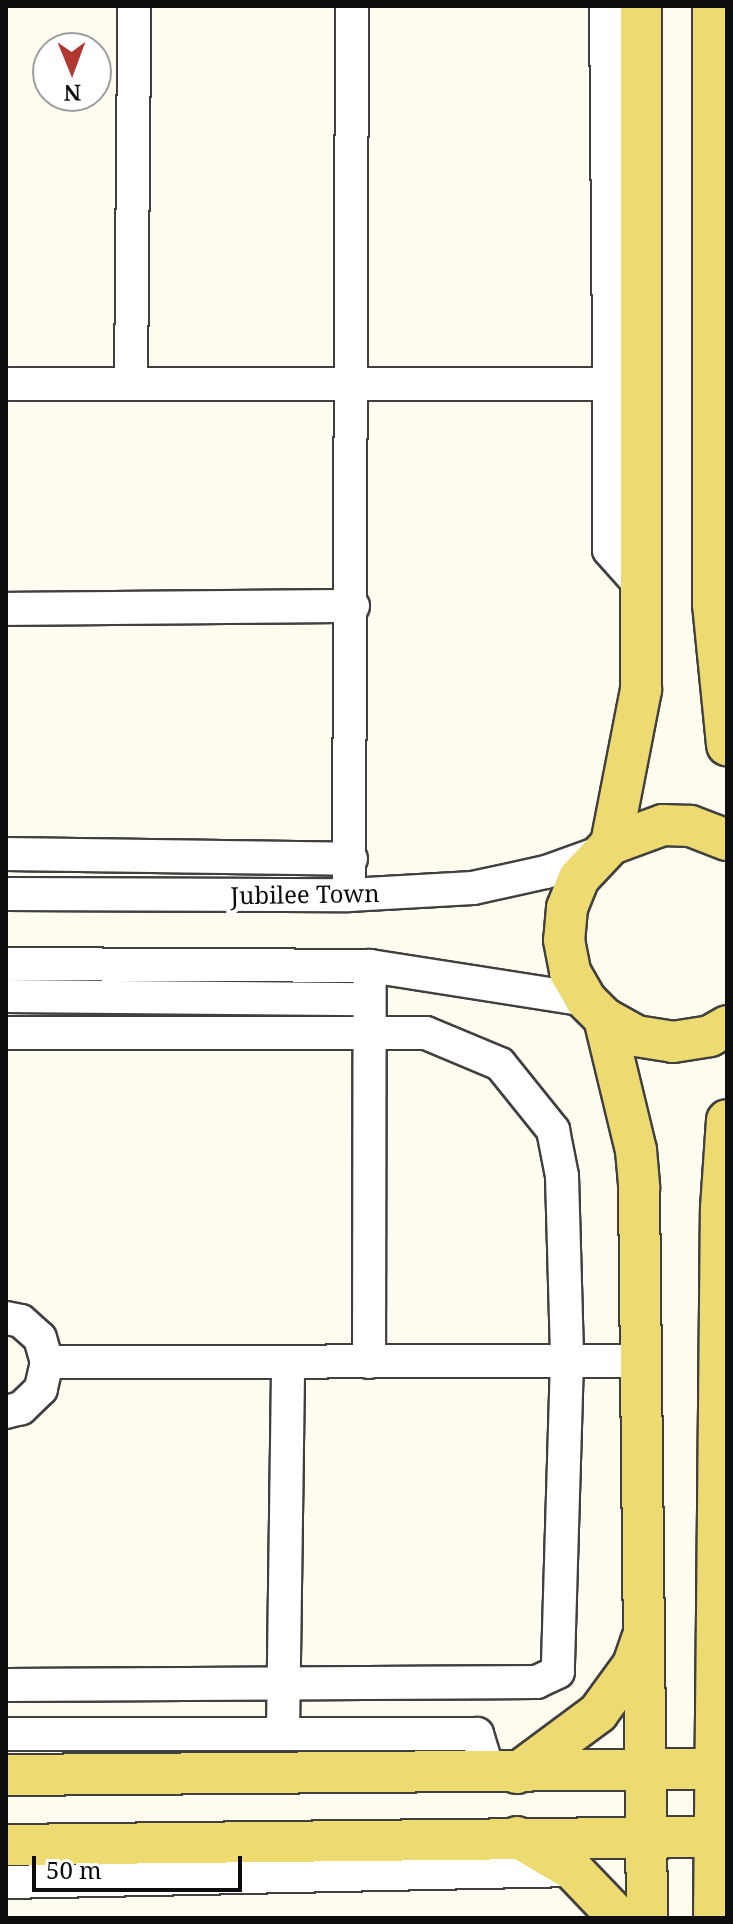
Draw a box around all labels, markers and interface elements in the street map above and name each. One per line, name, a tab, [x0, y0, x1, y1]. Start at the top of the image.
north arrow	[32, 32, 112, 112]
text: N	[63, 79, 81, 109]
street label: Jubilee Town	[230, 878, 380, 910]
scale bar	[36, 1840, 246, 1890]
text: 50 m	[46, 1853, 102, 1886]

